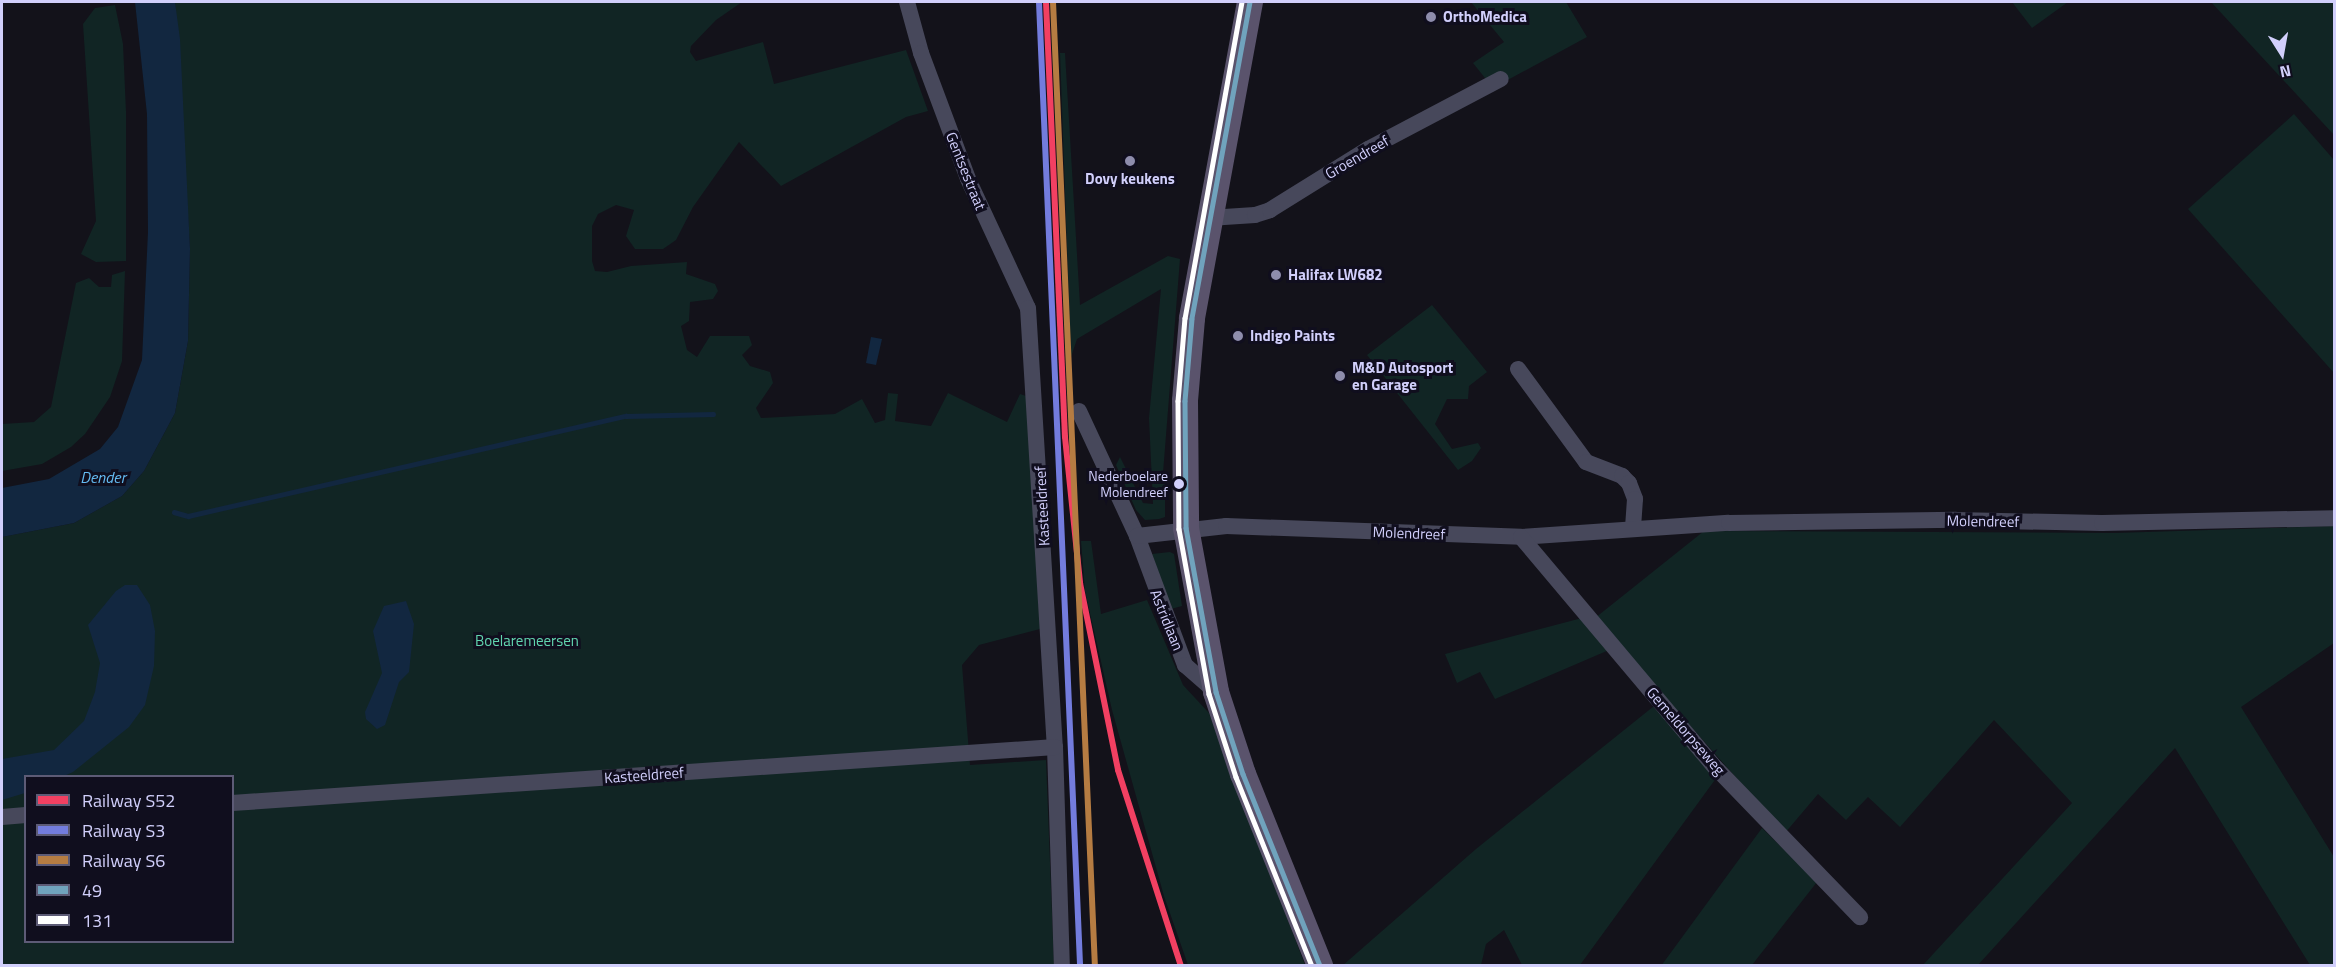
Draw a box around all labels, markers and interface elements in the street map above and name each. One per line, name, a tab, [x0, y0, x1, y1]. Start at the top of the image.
place label: OrthoMedica	[1443, 8, 1527, 26]
marker: OrthoMedica	[1424, 10, 1438, 24]
north arrow	[2252, 24, 2312, 84]
text: N	[2278, 59, 2293, 85]
street label: Gentsestraat	[942, 129, 990, 213]
street label: Groendreef	[1322, 131, 1392, 183]
marker: Dovy keukens	[1123, 154, 1137, 168]
place label: Dovy keukens	[1085, 170, 1175, 188]
place label: Halifax LW682	[1288, 266, 1383, 284]
marker: Halifax LW682	[1269, 268, 1283, 282]
place label: Indigo Paints	[1250, 327, 1335, 345]
marker: Indigo Paints	[1231, 329, 1245, 343]
place label: M&D Autosport en Garage	[1352, 358, 1453, 393]
marker: M&D Autosport en Garage	[1333, 369, 1347, 383]
street label: Kasteeldreef	[1031, 466, 1053, 546]
water label: Dender	[80, 467, 126, 487]
place label: Nederboelare Molendreef	[1088, 468, 1168, 500]
marker: Nederboelare Molendreef	[1173, 478, 1185, 490]
street label: Molendreef	[1947, 511, 2019, 531]
street label: Molendreef	[1372, 523, 1446, 543]
street label: Astridlaan	[1147, 587, 1187, 653]
park label: Boelaremeersen	[475, 632, 579, 650]
street label: Gemeldorpseweg	[1643, 683, 1729, 779]
street label: Kasteeldreef	[603, 763, 685, 787]
legend	[24, 775, 234, 943]
text: Railway S52	[82, 787, 175, 814]
text: Railway S3	[82, 817, 165, 844]
text: Railway S6	[82, 847, 165, 874]
text: 49	[82, 877, 102, 904]
text: 131	[82, 907, 112, 934]

